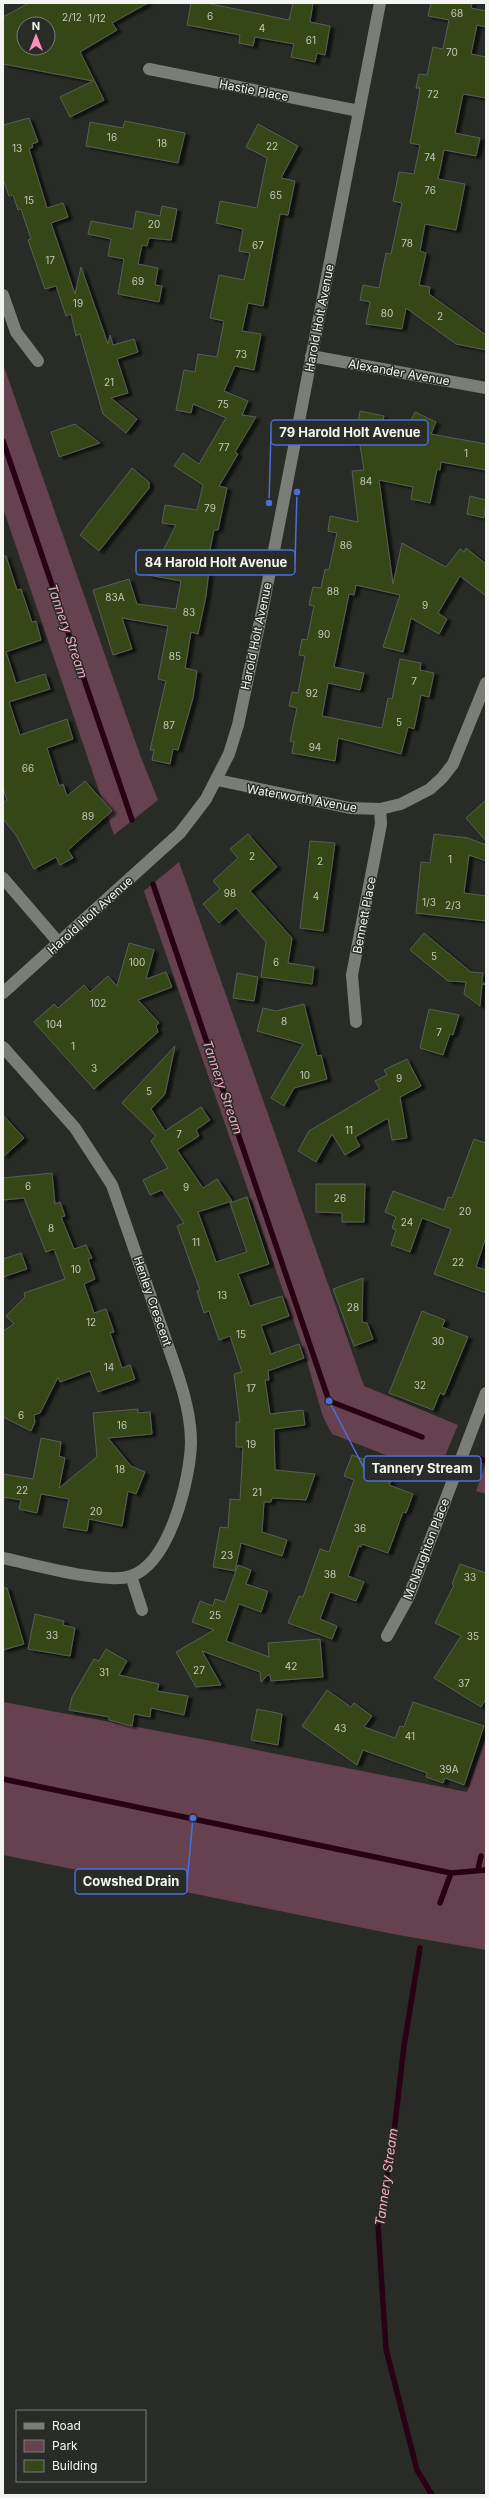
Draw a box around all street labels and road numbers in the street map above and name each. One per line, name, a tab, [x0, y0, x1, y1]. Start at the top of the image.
street label: Hastie Place	[218, 76, 290, 104]
street label: Harold Holt Avenue	[301, 263, 337, 373]
street label: Alexander Avenue	[347, 356, 451, 388]
street label: Harold Holt Avenue	[237, 581, 275, 691]
street label: Waterworth Avenue	[246, 781, 358, 815]
street label: Harold Holt Avenue	[44, 873, 136, 957]
street label: Bennett Place	[349, 875, 379, 955]
street label: Henley Crescent	[131, 1254, 175, 1348]
street label: McNaughton Place	[400, 1496, 452, 1602]

